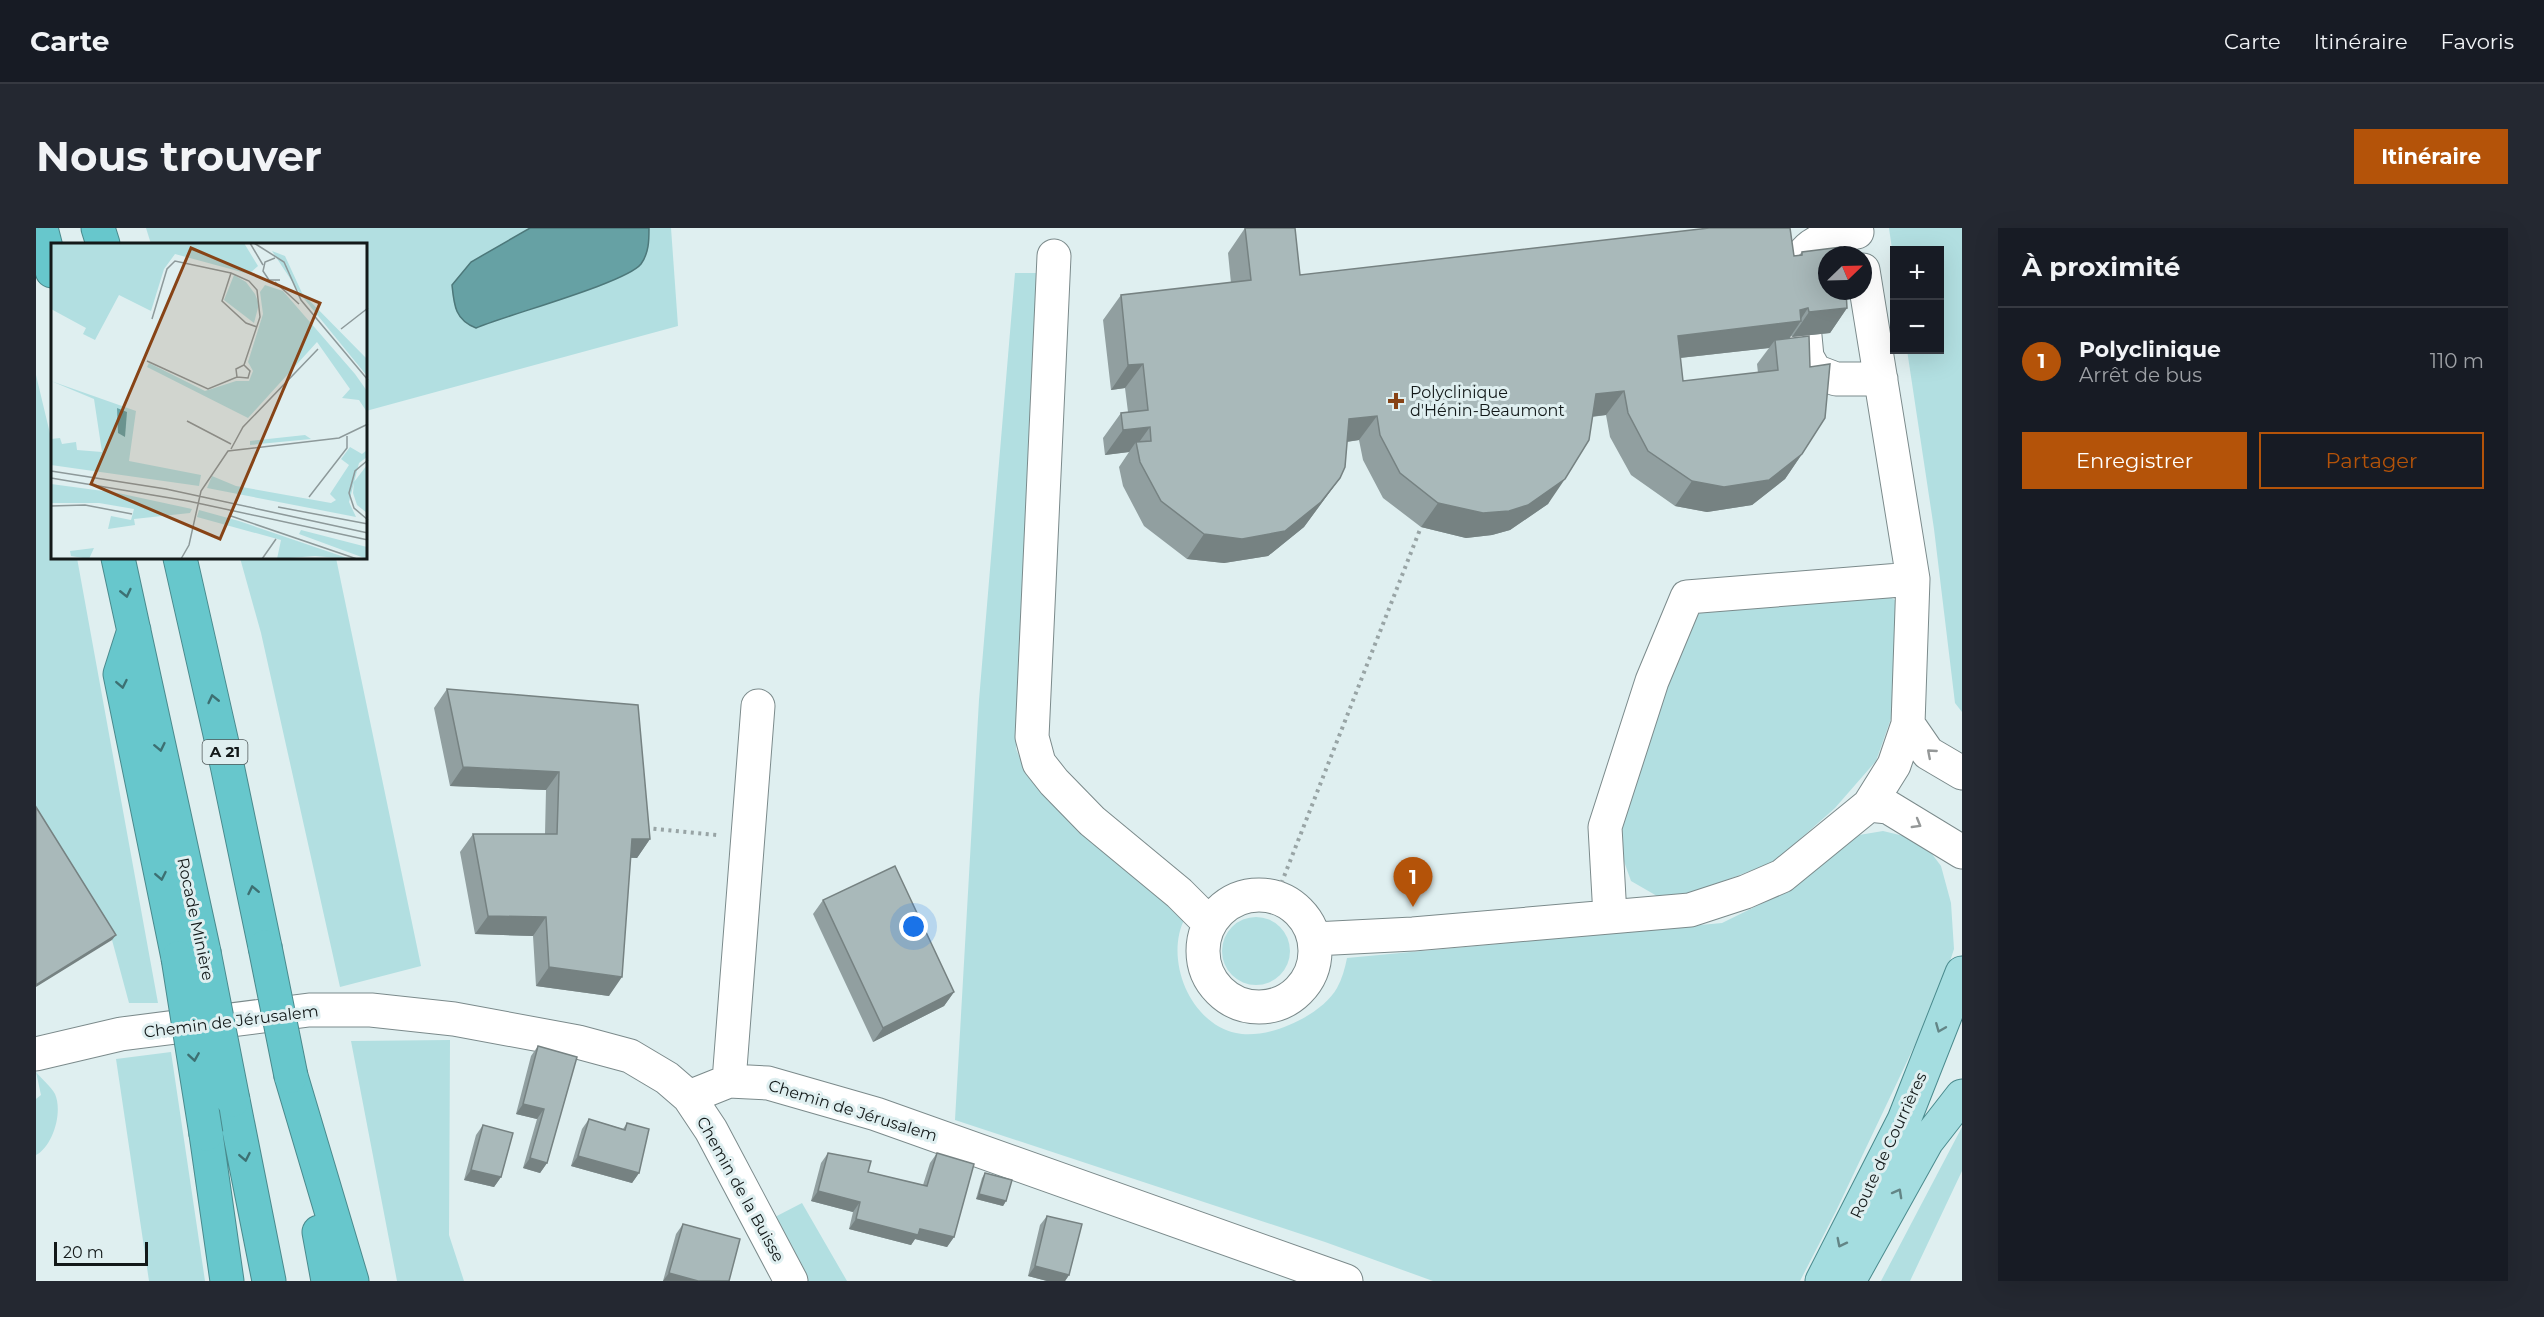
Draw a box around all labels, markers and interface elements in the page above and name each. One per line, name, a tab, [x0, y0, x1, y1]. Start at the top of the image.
text: Carte	[30, 24, 109, 58]
text: Carte	[2224, 29, 2281, 54]
text: Itinéraire	[2314, 29, 2408, 54]
text: Favoris	[2441, 29, 2514, 54]
button: Itinéraire	[2354, 129, 2508, 184]
text: Nous trouver	[36, 130, 322, 182]
inset map	[51, 243, 368, 560]
north arrow	[1818, 246, 1872, 300]
map controls	[1890, 246, 1944, 354]
button: +	[1890, 246, 1944, 300]
text: À proximité	[2022, 251, 2181, 283]
button: −	[1890, 300, 1944, 354]
text: Polyclinique	[2079, 336, 2221, 363]
text: 1	[2038, 349, 2045, 373]
text: 110 m	[2430, 349, 2484, 373]
text: Arrêt de bus	[2079, 363, 2202, 387]
place label: Polyclinique d'Hénin-Beaumont	[1410, 383, 1565, 420]
marker: Polyclinique d'Hénin-Beaumont	[1387, 392, 1405, 410]
button: Enregistrer	[2022, 432, 2247, 489]
button: Partager	[2259, 432, 2484, 489]
one-way arrow	[119, 588, 132, 598]
one-way arrow	[115, 679, 128, 689]
one-way arrow	[207, 695, 220, 705]
road number: A 21	[202, 740, 248, 764]
one-way arrow	[153, 742, 166, 752]
one-way arrow	[1927, 749, 1938, 760]
one-way arrow	[1911, 817, 1921, 829]
street label: Rocade Minière	[173, 856, 218, 982]
pin: 1	[1394, 858, 1432, 907]
one-way arrow	[154, 870, 167, 880]
one-way arrow	[247, 885, 260, 895]
your location	[899, 912, 928, 941]
street label: Chemin de Jérusalem	[143, 1001, 319, 1042]
one-way arrow	[1935, 1021, 1947, 1032]
one-way arrow	[187, 1052, 199, 1062]
street label: Route de Courrières	[1846, 1069, 1931, 1221]
street label: Chemin de Jérusalem	[766, 1076, 940, 1145]
street label: Chemin de la Buisse	[693, 1113, 788, 1265]
one-way arrow	[238, 1152, 251, 1162]
one-way arrow	[1891, 1189, 1902, 1199]
one-way arrow	[1837, 1236, 1849, 1247]
scale bar	[54, 1239, 148, 1266]
text: 20 m	[63, 1243, 104, 1262]

